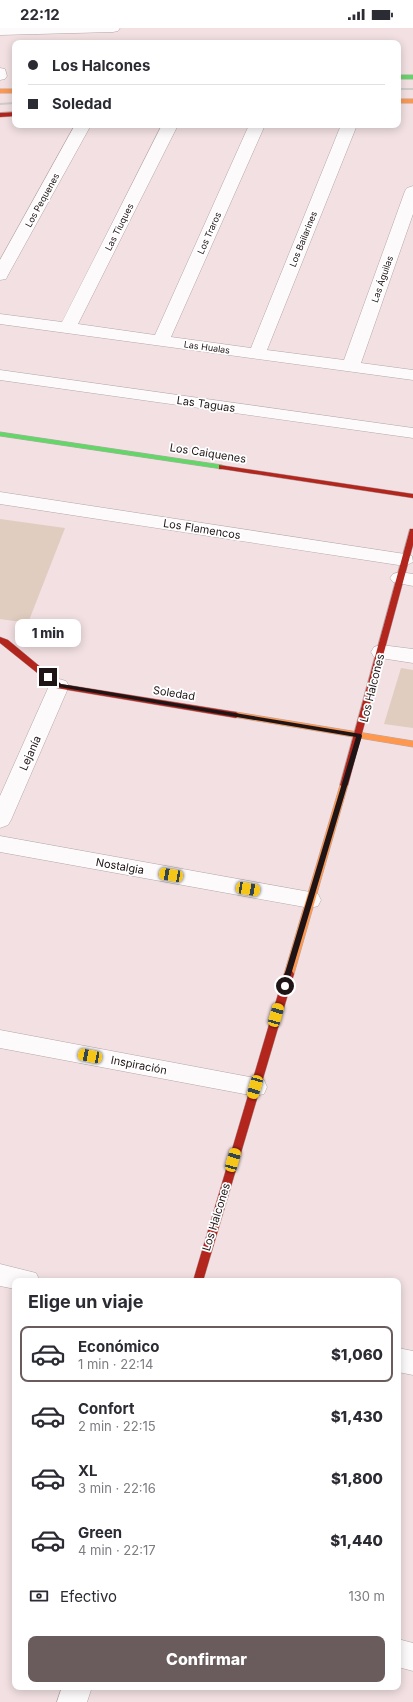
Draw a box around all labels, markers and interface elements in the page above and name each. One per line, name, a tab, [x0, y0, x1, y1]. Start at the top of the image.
text: 22:12	[20, 5, 60, 24]
text: Los Halcones	[52, 56, 150, 75]
text: Soledad	[52, 94, 112, 113]
street label: Los Pequenes	[23, 171, 62, 229]
street label: Las Tiuques	[102, 201, 136, 252]
street label: Los Bailarines	[287, 209, 319, 268]
street label: Los Traros	[195, 210, 223, 256]
street label: Las Águilas	[369, 254, 395, 304]
street label: Las Hualas	[183, 338, 231, 356]
street label: Las Taguas	[176, 393, 236, 415]
street label: Los Caiquenes	[169, 440, 247, 466]
street label: Los Flamencos	[162, 516, 242, 542]
callout: 1 min	[15, 619, 81, 647]
text: 1 min	[32, 625, 64, 641]
street label: Los Halcones	[357, 652, 387, 724]
route end	[39, 668, 57, 686]
street label: Soledad	[152, 683, 196, 703]
street label: Lejanía	[16, 733, 44, 773]
street label: Nostalgia	[95, 855, 145, 877]
car	[158, 867, 184, 883]
car	[235, 881, 261, 897]
route start	[276, 977, 294, 995]
car	[267, 1002, 285, 1028]
car	[77, 1048, 103, 1064]
street label: Inspiración	[110, 1053, 168, 1077]
car	[246, 1074, 264, 1100]
car	[224, 1147, 242, 1173]
street label: Los Halcones	[199, 1181, 233, 1253]
text: Elige un viaje	[28, 1291, 143, 1312]
icon: car	[30, 1336, 66, 1372]
text: Económico	[78, 1337, 159, 1356]
text: $1,060	[331, 1345, 383, 1364]
text: 1 min · 22:14	[78, 1356, 154, 1372]
icon: car	[30, 1398, 66, 1434]
text: Confort	[78, 1399, 134, 1418]
text: $1,430	[331, 1407, 383, 1426]
text: 2 min · 22:15	[78, 1418, 156, 1434]
icon: car	[30, 1460, 66, 1496]
text: XL	[78, 1461, 98, 1480]
text: $1,800	[331, 1469, 383, 1488]
text: 3 min · 22:16	[78, 1480, 156, 1496]
icon: car	[30, 1522, 66, 1558]
text: Green	[78, 1523, 122, 1542]
text: $1,440	[330, 1531, 383, 1550]
text: 4 min · 22:17	[78, 1542, 156, 1558]
icon: cash	[28, 1585, 50, 1607]
text: Efectivo	[60, 1587, 117, 1606]
text: 130 m	[348, 1588, 385, 1604]
button: Confirmar	[28, 1636, 385, 1682]

